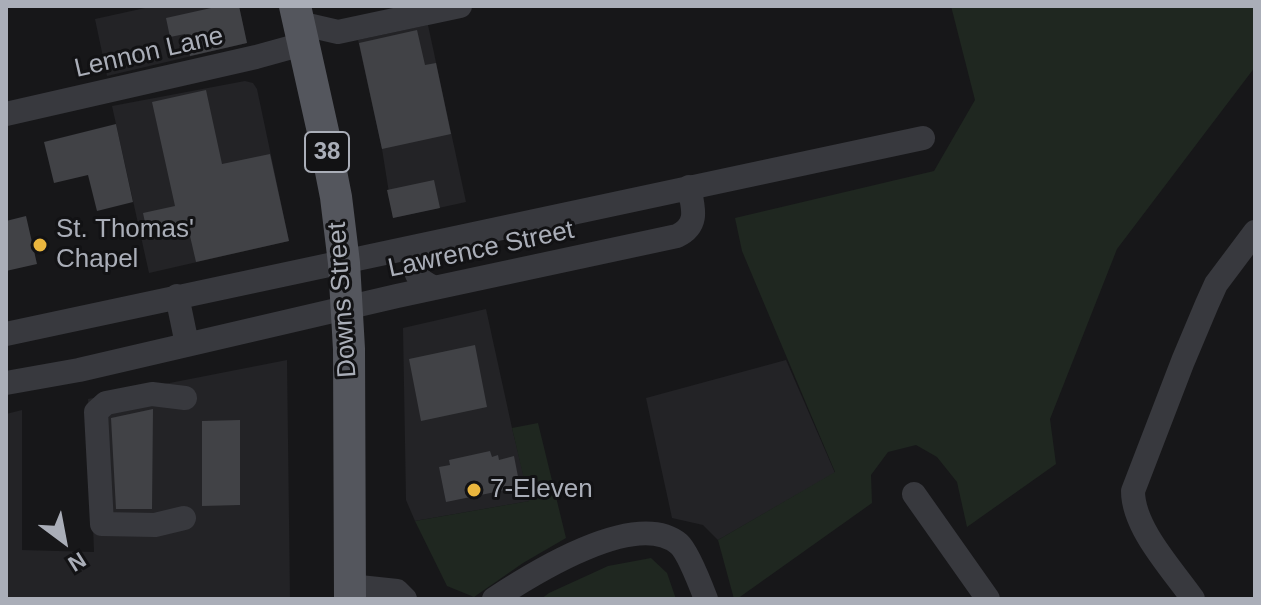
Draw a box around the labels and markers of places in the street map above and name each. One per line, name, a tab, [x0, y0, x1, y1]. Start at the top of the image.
place label: St. Thomas' Chapel	[56, 214, 194, 276]
marker: St. Thomas' Chapel	[31, 236, 49, 254]
place label: 7-Eleven	[490, 474, 593, 506]
marker: 7-Eleven	[465, 481, 483, 499]

